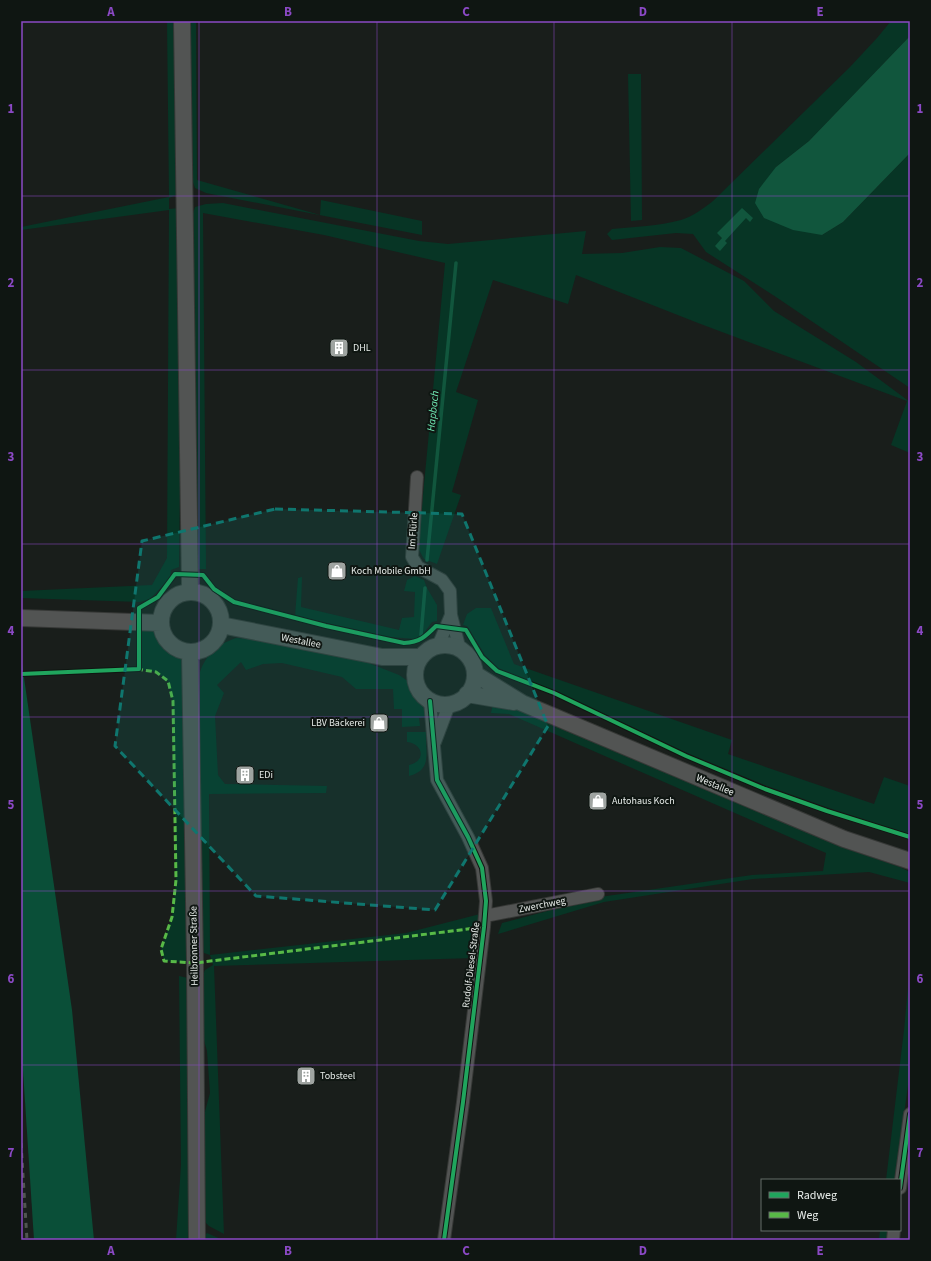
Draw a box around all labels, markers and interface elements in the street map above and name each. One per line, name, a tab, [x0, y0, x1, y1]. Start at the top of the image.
text: A	[106, 3, 115, 21]
text: B	[284, 3, 292, 21]
text: C	[462, 3, 470, 21]
text: D	[639, 3, 647, 21]
text: E	[816, 3, 824, 21]
text: 1	[8, 100, 15, 118]
text: 1	[917, 100, 924, 118]
text: 2	[8, 274, 15, 292]
text: 2	[917, 274, 924, 292]
building icon: DHL	[328, 337, 350, 359]
place label: DHL	[353, 341, 371, 355]
water label: Hapbach	[423, 390, 443, 432]
text: 3	[8, 448, 15, 466]
text: 3	[917, 448, 924, 466]
street label: Im Flürle	[405, 512, 421, 550]
shop icon: Koch Mobile GmbH	[326, 560, 348, 582]
place label: Koch Mobile GmbH	[351, 564, 431, 578]
text: 4	[8, 622, 15, 640]
text: 4	[917, 622, 924, 640]
street label: Westallee	[280, 630, 322, 652]
shop icon: LBV Bäckerei	[368, 712, 390, 734]
place label: LBV Bäckerei	[311, 716, 365, 730]
building icon: EDi	[234, 764, 256, 786]
place label: EDi	[259, 768, 273, 782]
street label: Westallee	[694, 771, 736, 799]
shop icon: Autohaus Koch	[587, 790, 609, 812]
place label: Autohaus Koch	[612, 794, 675, 808]
text: 5	[8, 796, 15, 814]
text: 5	[917, 796, 924, 814]
street label: Zwerchweg	[517, 894, 567, 916]
street label: Heilbronner Straße	[186, 906, 202, 986]
street label: Rudolf-Diesel-Straße	[459, 921, 483, 1009]
text: 6	[8, 970, 15, 988]
text: 6	[917, 970, 924, 988]
building icon: Tobsteel	[295, 1065, 317, 1087]
place label: Tobsteel	[320, 1069, 356, 1083]
text: 7	[8, 1144, 15, 1162]
text: 7	[917, 1144, 924, 1162]
legend	[761, 1179, 901, 1231]
text: Radweg	[797, 1187, 837, 1204]
text: Weg	[797, 1207, 818, 1224]
text: A	[106, 1242, 115, 1260]
text: B	[284, 1242, 292, 1260]
text: C	[462, 1242, 470, 1260]
text: D	[639, 1242, 647, 1260]
text: E	[816, 1242, 824, 1260]

